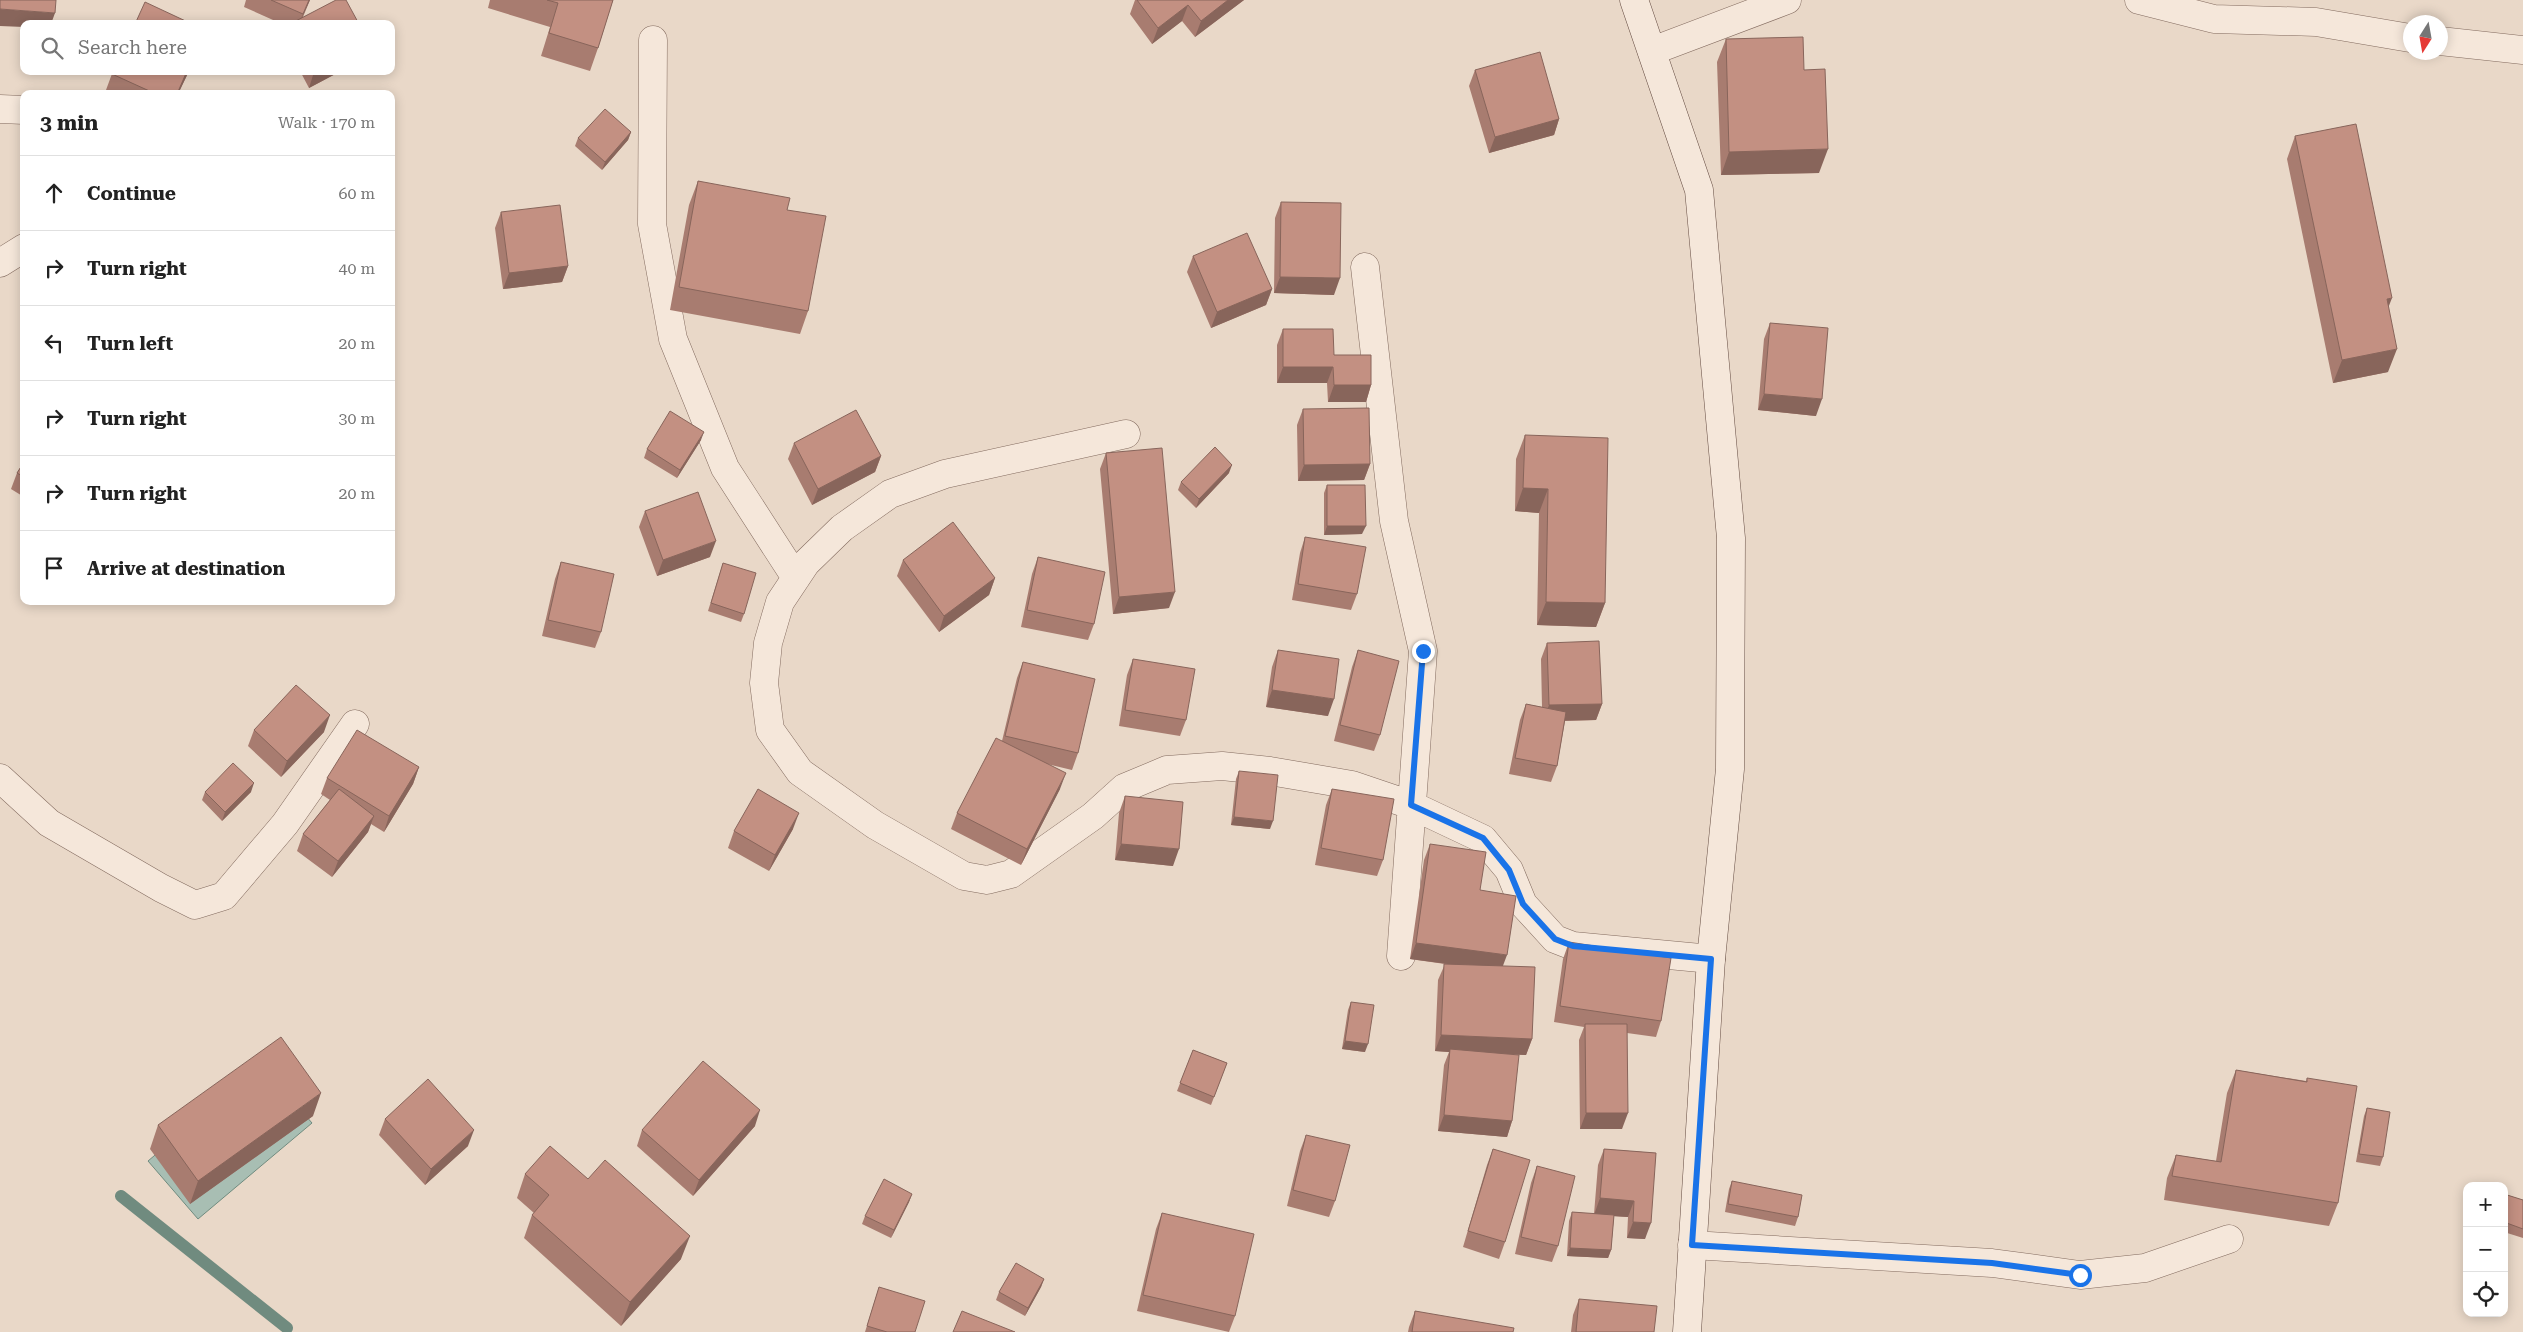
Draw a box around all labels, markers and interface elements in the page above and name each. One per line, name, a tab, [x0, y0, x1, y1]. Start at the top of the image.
north arrow	[2403, 15, 2448, 60]
search box	[20, 20, 395, 75]
icon: search	[38, 34, 66, 62]
text: Search here	[78, 36, 187, 59]
text: 3 min	[40, 111, 98, 135]
text: Walk · 170 m	[278, 113, 375, 132]
icon: ahead	[40, 179, 68, 207]
text: Continue	[87, 182, 176, 205]
text: 60 m	[338, 184, 375, 203]
icon: right	[40, 254, 68, 282]
text: Turn right	[87, 257, 187, 280]
text: 40 m	[338, 259, 375, 278]
icon: left	[40, 329, 68, 357]
text: Turn left	[87, 332, 173, 355]
text: 20 m	[338, 334, 375, 353]
icon: right	[40, 404, 68, 432]
text: Turn right	[87, 407, 187, 430]
text: 30 m	[338, 409, 375, 428]
icon: right	[40, 479, 68, 507]
text: Turn right	[87, 482, 187, 505]
text: 20 m	[338, 484, 375, 503]
icon: arrive	[40, 554, 68, 582]
text: Arrive at destination	[87, 557, 285, 580]
route end	[1412, 640, 1435, 663]
map controls	[2463, 1182, 2508, 1317]
button: +	[2463, 1182, 2508, 1227]
button: −	[2463, 1227, 2508, 1272]
route start	[2069, 1264, 2092, 1287]
button: locate	[2463, 1272, 2508, 1317]

